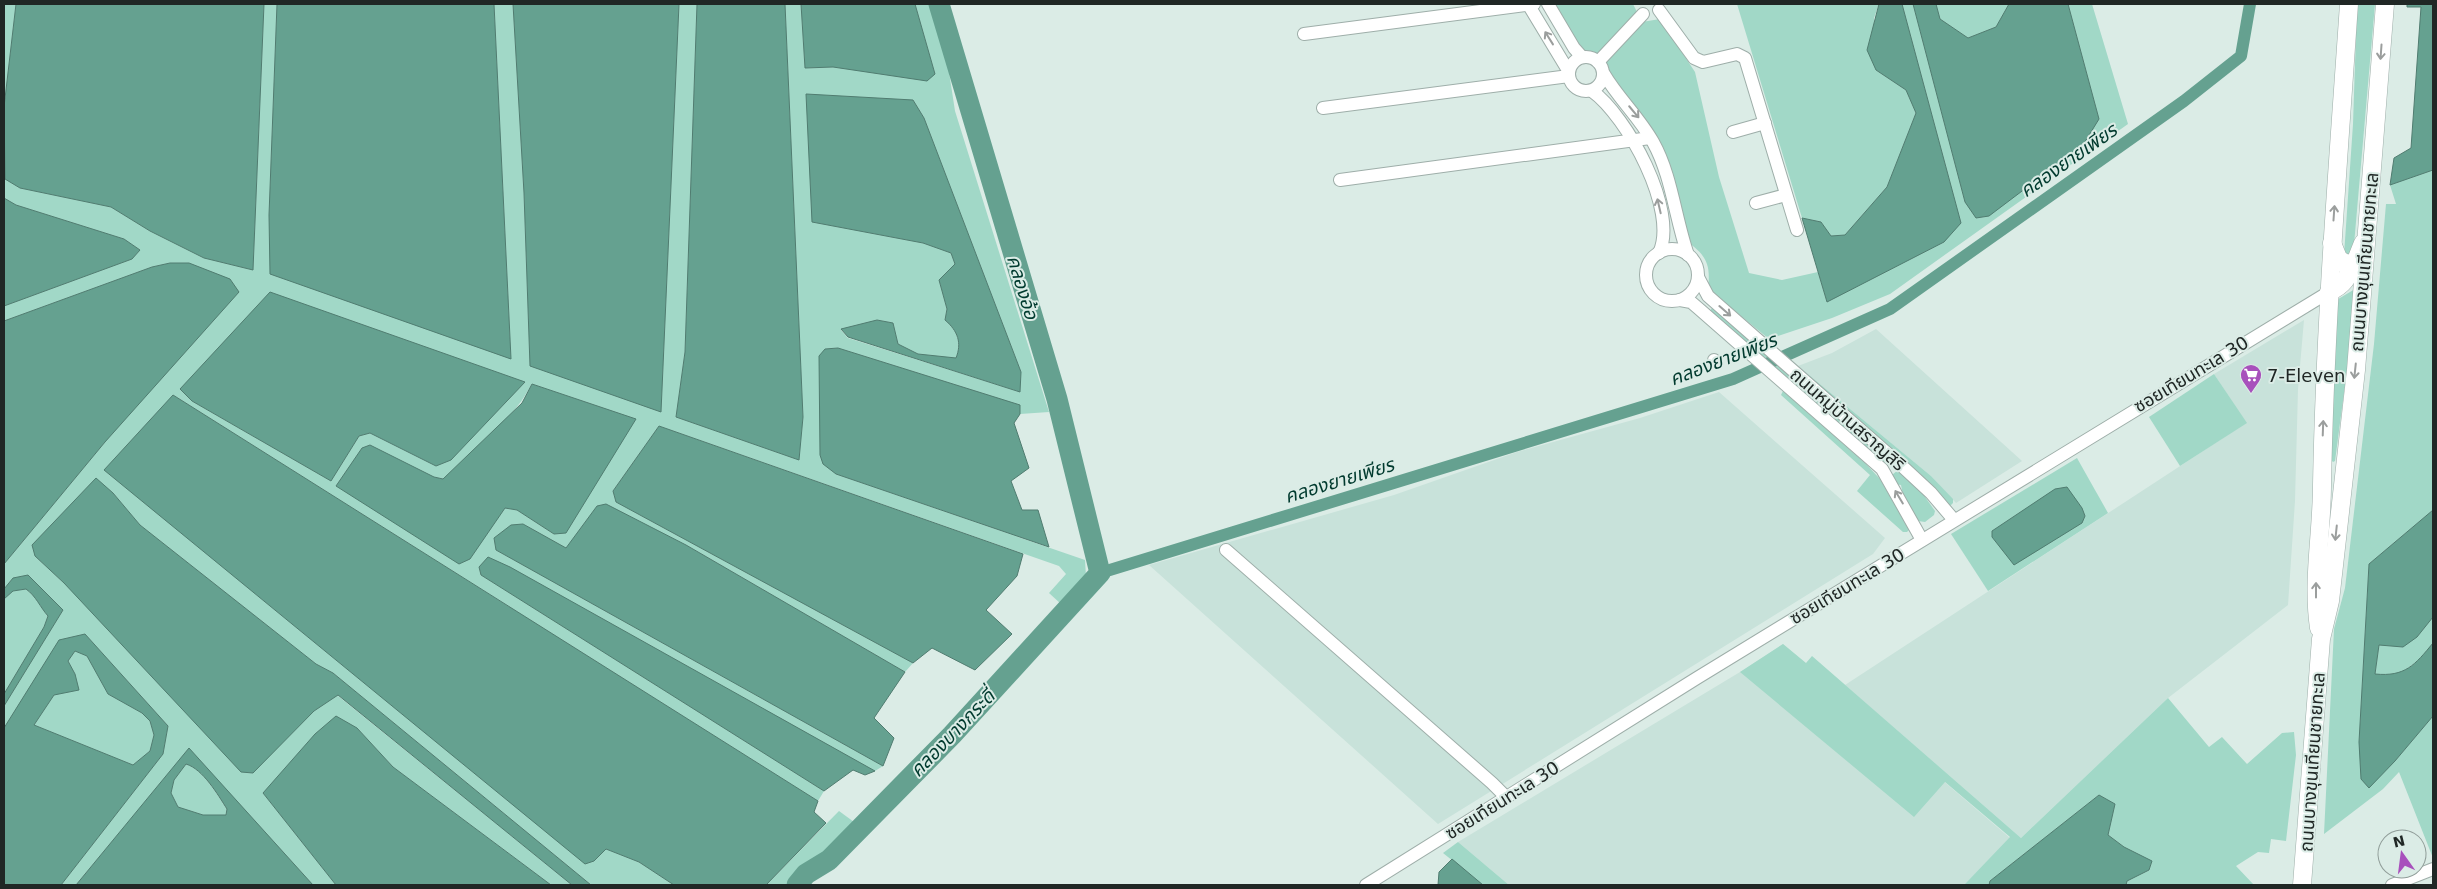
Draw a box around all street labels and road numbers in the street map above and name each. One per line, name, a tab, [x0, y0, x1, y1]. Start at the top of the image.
street label: ถนนบางขุนเทียนชายทะเล	[2346, 171, 2383, 353]
street label: ซอยเทียนทะเล 30	[2130, 331, 2252, 417]
street label: ถนนหมู่บ้านสราญสิริ	[1785, 363, 1910, 476]
street label: ซอยเทียนทะเล 30	[1786, 543, 1908, 629]
street label: ถนนบางขุนเทียนชายทะเล	[2295, 671, 2330, 853]
street label: ซอยเทียนทะเล 30	[1441, 757, 1563, 843]

